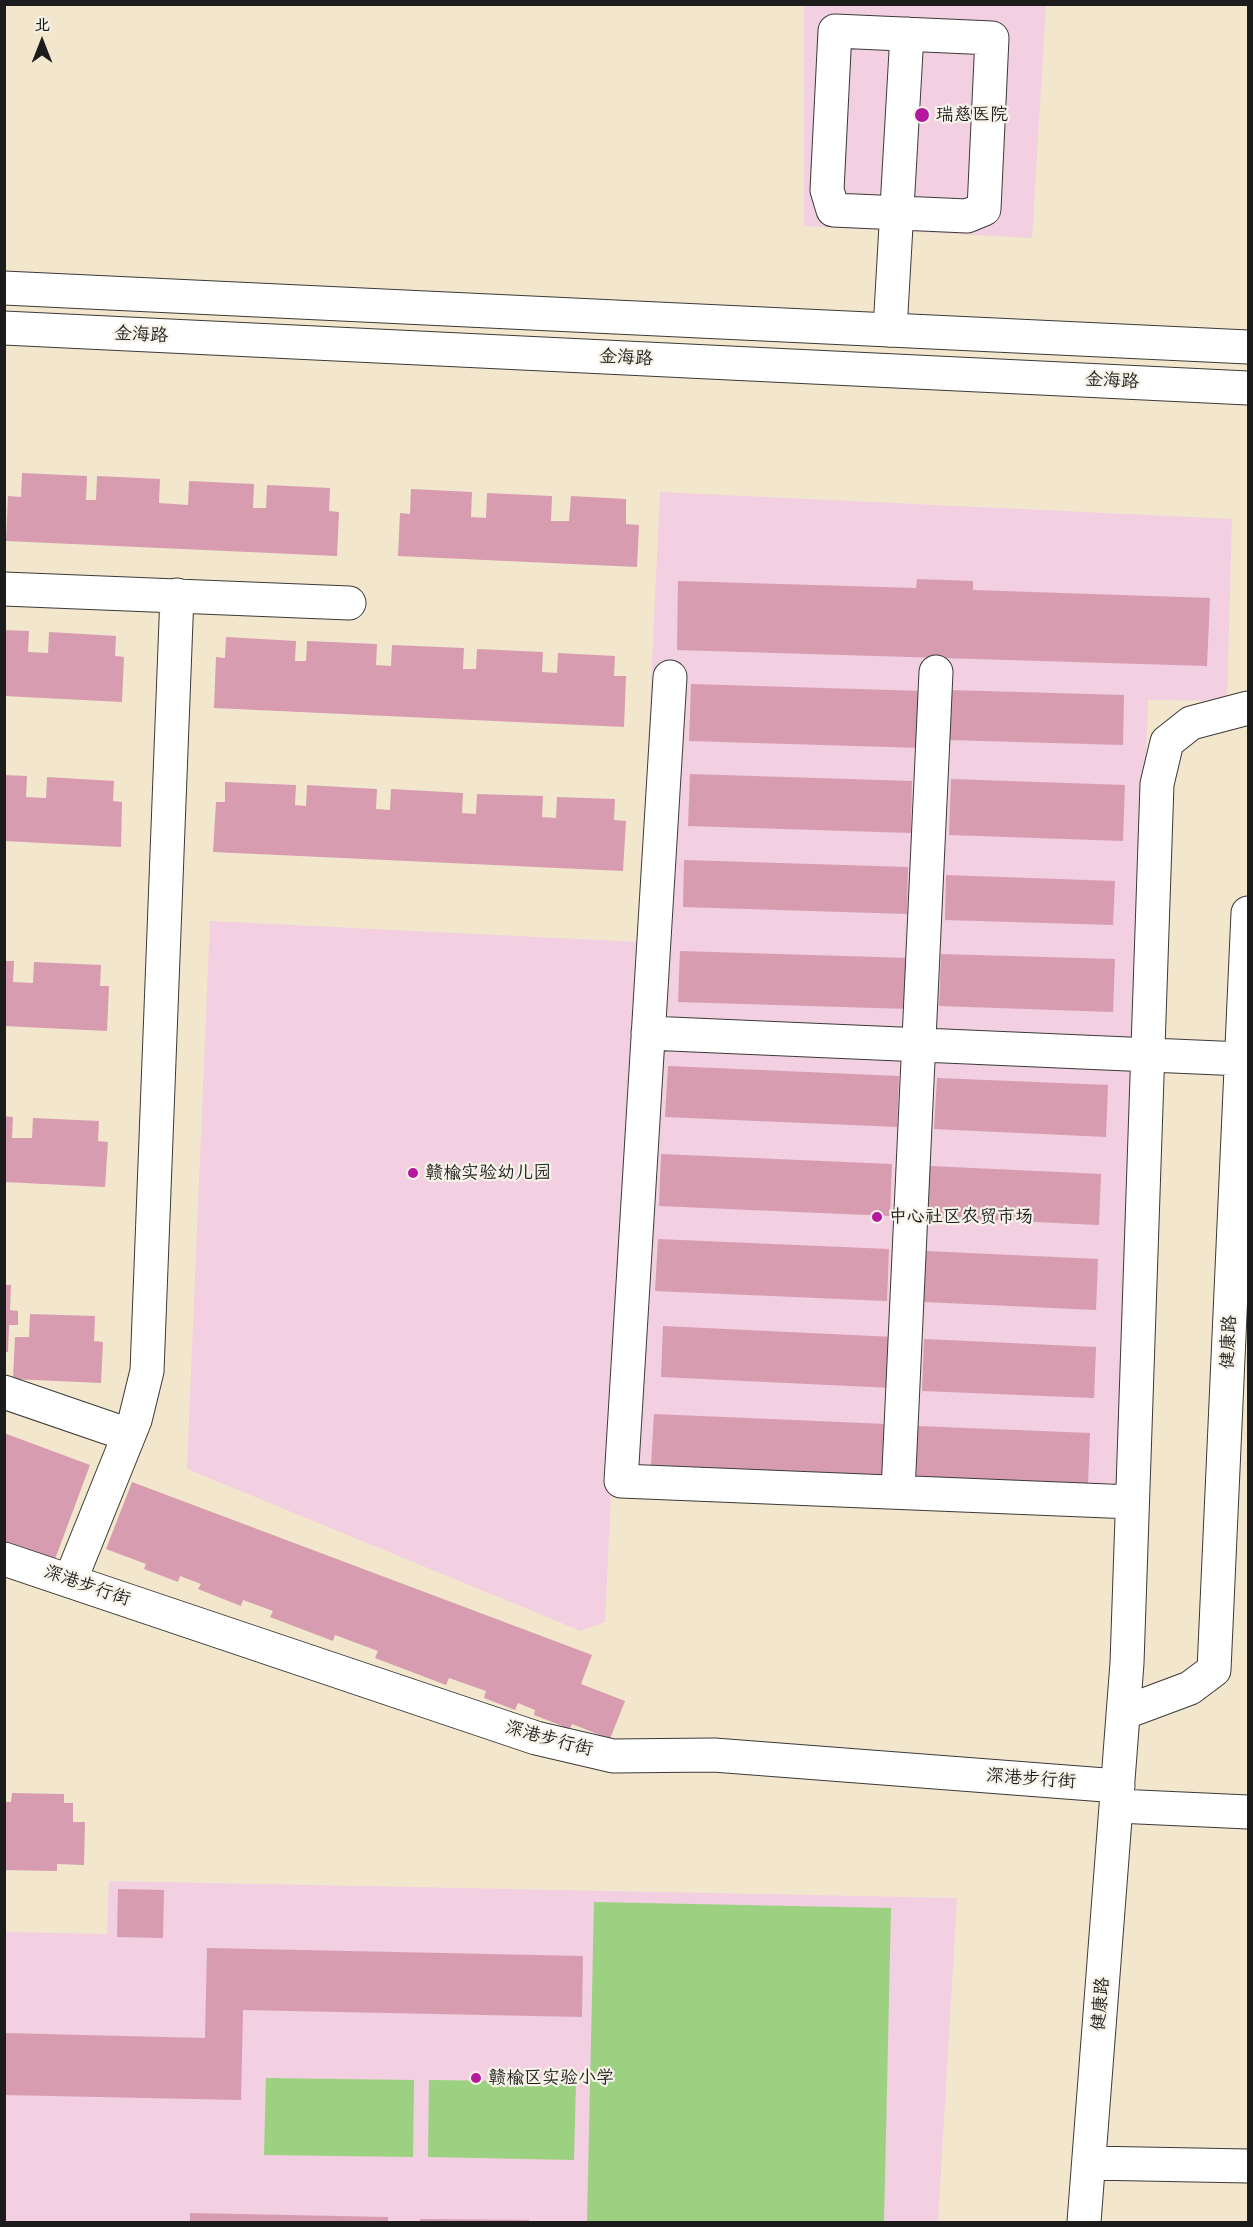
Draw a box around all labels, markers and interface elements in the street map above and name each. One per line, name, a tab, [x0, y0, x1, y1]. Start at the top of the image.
north arrow	[12, 12, 72, 72]
text: 北	[34, 13, 50, 35]
place label: 瑞慈医院	[936, 104, 1008, 126]
marker: 瑞慈医院	[913, 106, 931, 124]
street label: 金海路	[113, 323, 169, 347]
street label: 金海路	[598, 346, 654, 370]
street label: 金海路	[1084, 369, 1140, 393]
place label: 赣榆实验幼儿园	[425, 1162, 551, 1184]
marker: 赣榆实验幼儿园	[406, 1166, 420, 1180]
place label: 中心社区农贸市场	[889, 1206, 1033, 1228]
marker: 中心社区农贸市场	[870, 1210, 884, 1224]
street label: 健康路	[1217, 1314, 1241, 1370]
street label: 深港步行街	[41, 1561, 133, 1611]
street label: 深港步行街	[503, 1717, 595, 1761]
street label: 深港步行街	[985, 1765, 1077, 1793]
street label: 健康路	[1088, 1976, 1114, 2032]
place label: 赣榆区实验小学	[488, 2067, 614, 2089]
marker: 赣榆区实验小学	[469, 2071, 483, 2085]

